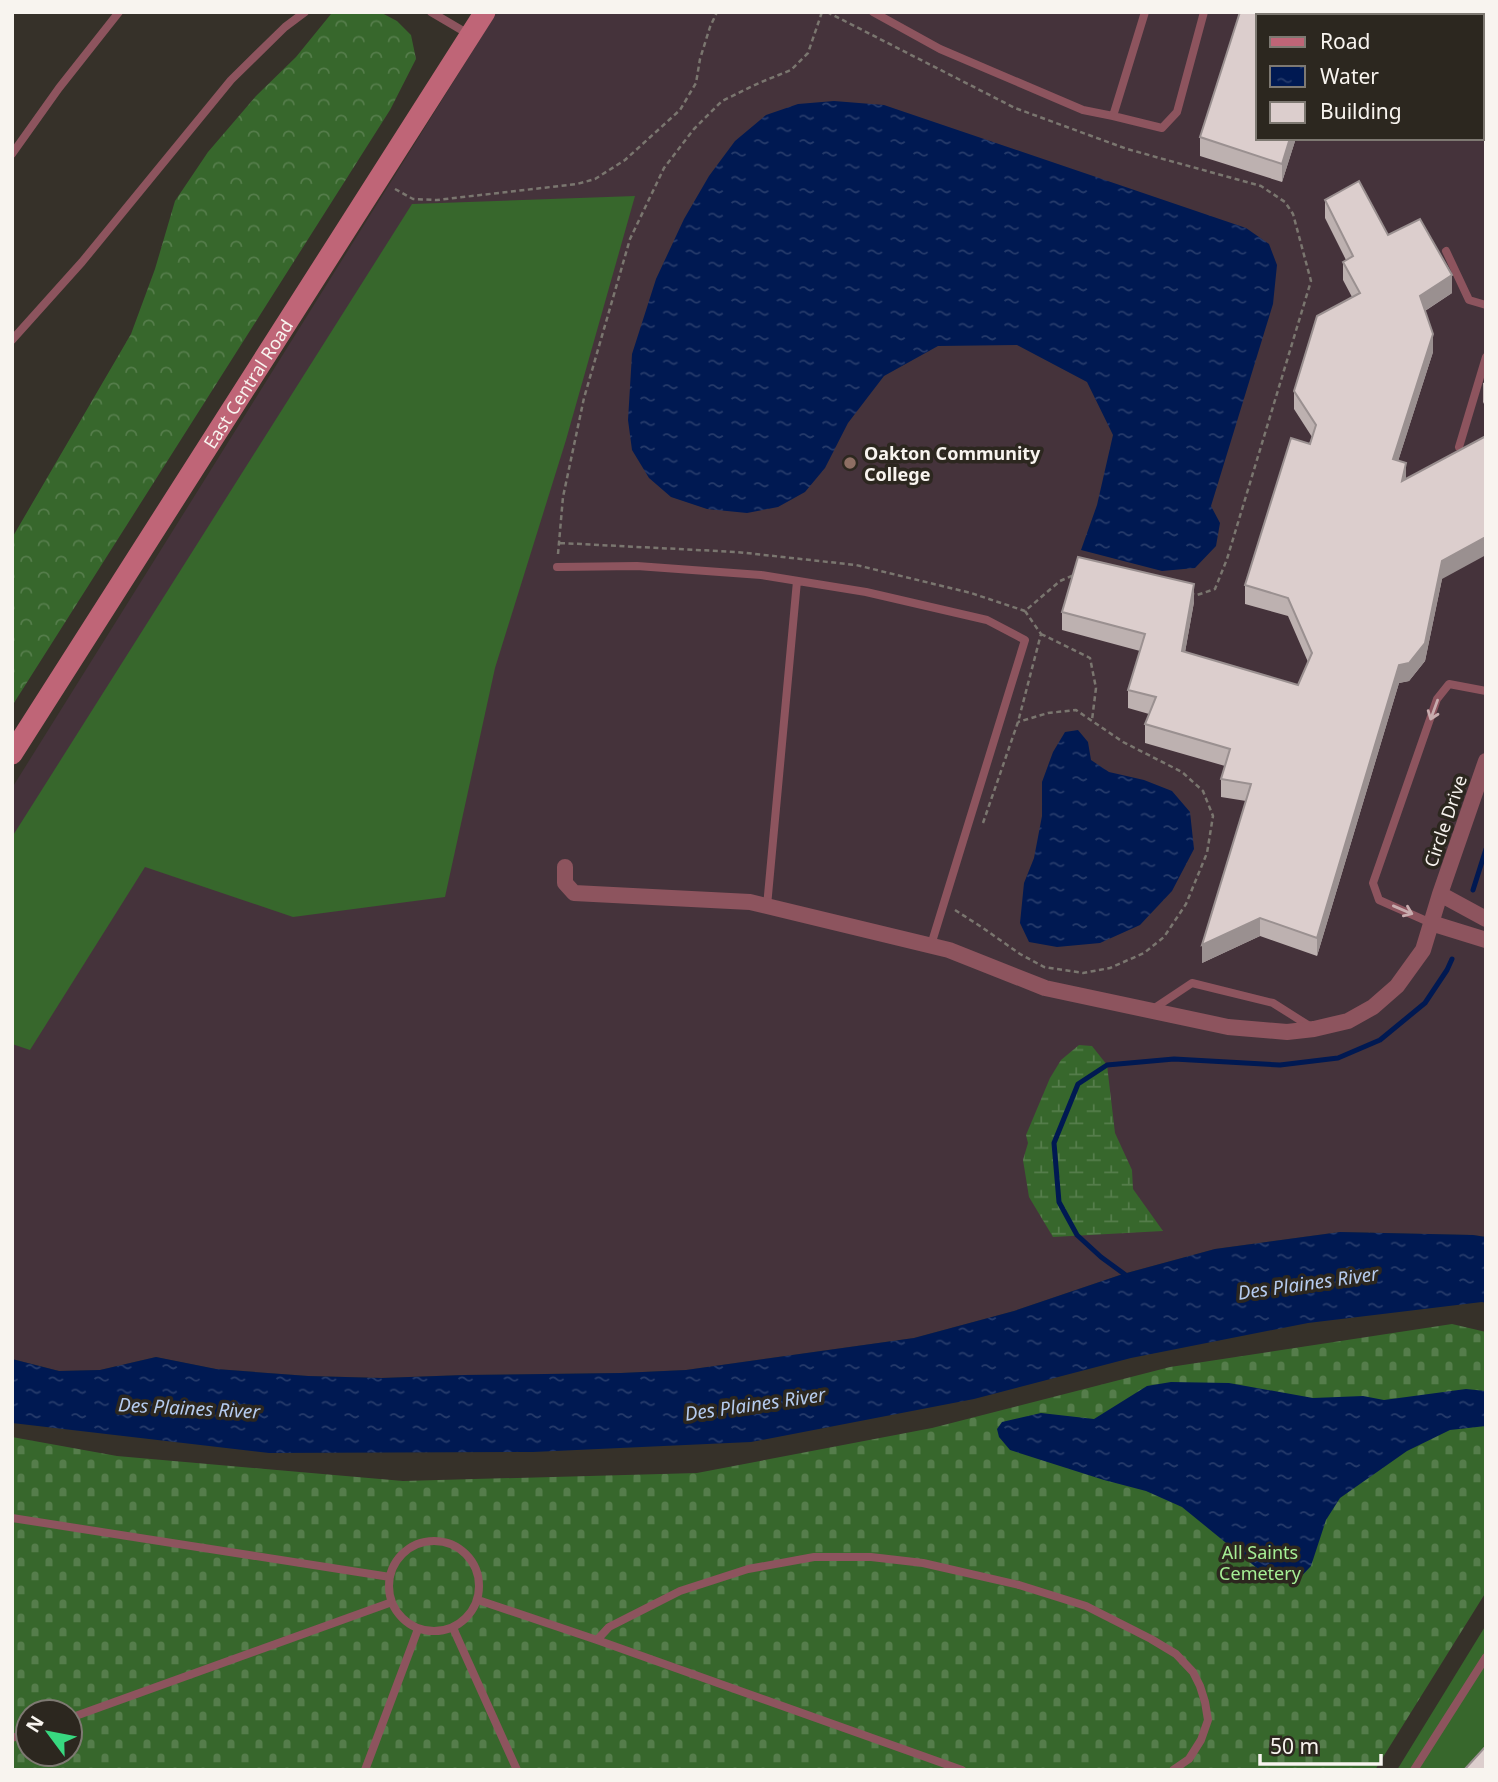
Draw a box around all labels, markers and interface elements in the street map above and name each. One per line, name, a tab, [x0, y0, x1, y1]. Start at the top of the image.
legend	[1256, 14, 1484, 140]
text: Road	[1320, 27, 1370, 55]
text: Water	[1320, 62, 1379, 90]
text: Building	[1320, 97, 1402, 125]
street label: East Central Road	[198, 315, 298, 453]
place label: Oakton Community College	[864, 441, 1041, 486]
marker: Oakton Community College	[842, 455, 858, 471]
one-way arrow	[1427, 699, 1439, 721]
street label: Circle Drive	[1418, 772, 1472, 870]
one-way arrow	[1391, 905, 1413, 918]
water label: Des Plaines River	[1236, 1260, 1382, 1306]
water label: Des Plaines River	[683, 1381, 829, 1427]
water label: Des Plaines River	[117, 1391, 262, 1425]
park label: All Saints Cemetery	[1219, 1540, 1302, 1585]
north arrow	[14, 1698, 84, 1768]
text: N	[19, 1711, 50, 1737]
scale bar	[1260, 1722, 1381, 1766]
text: 50 m	[1270, 1732, 1319, 1760]

